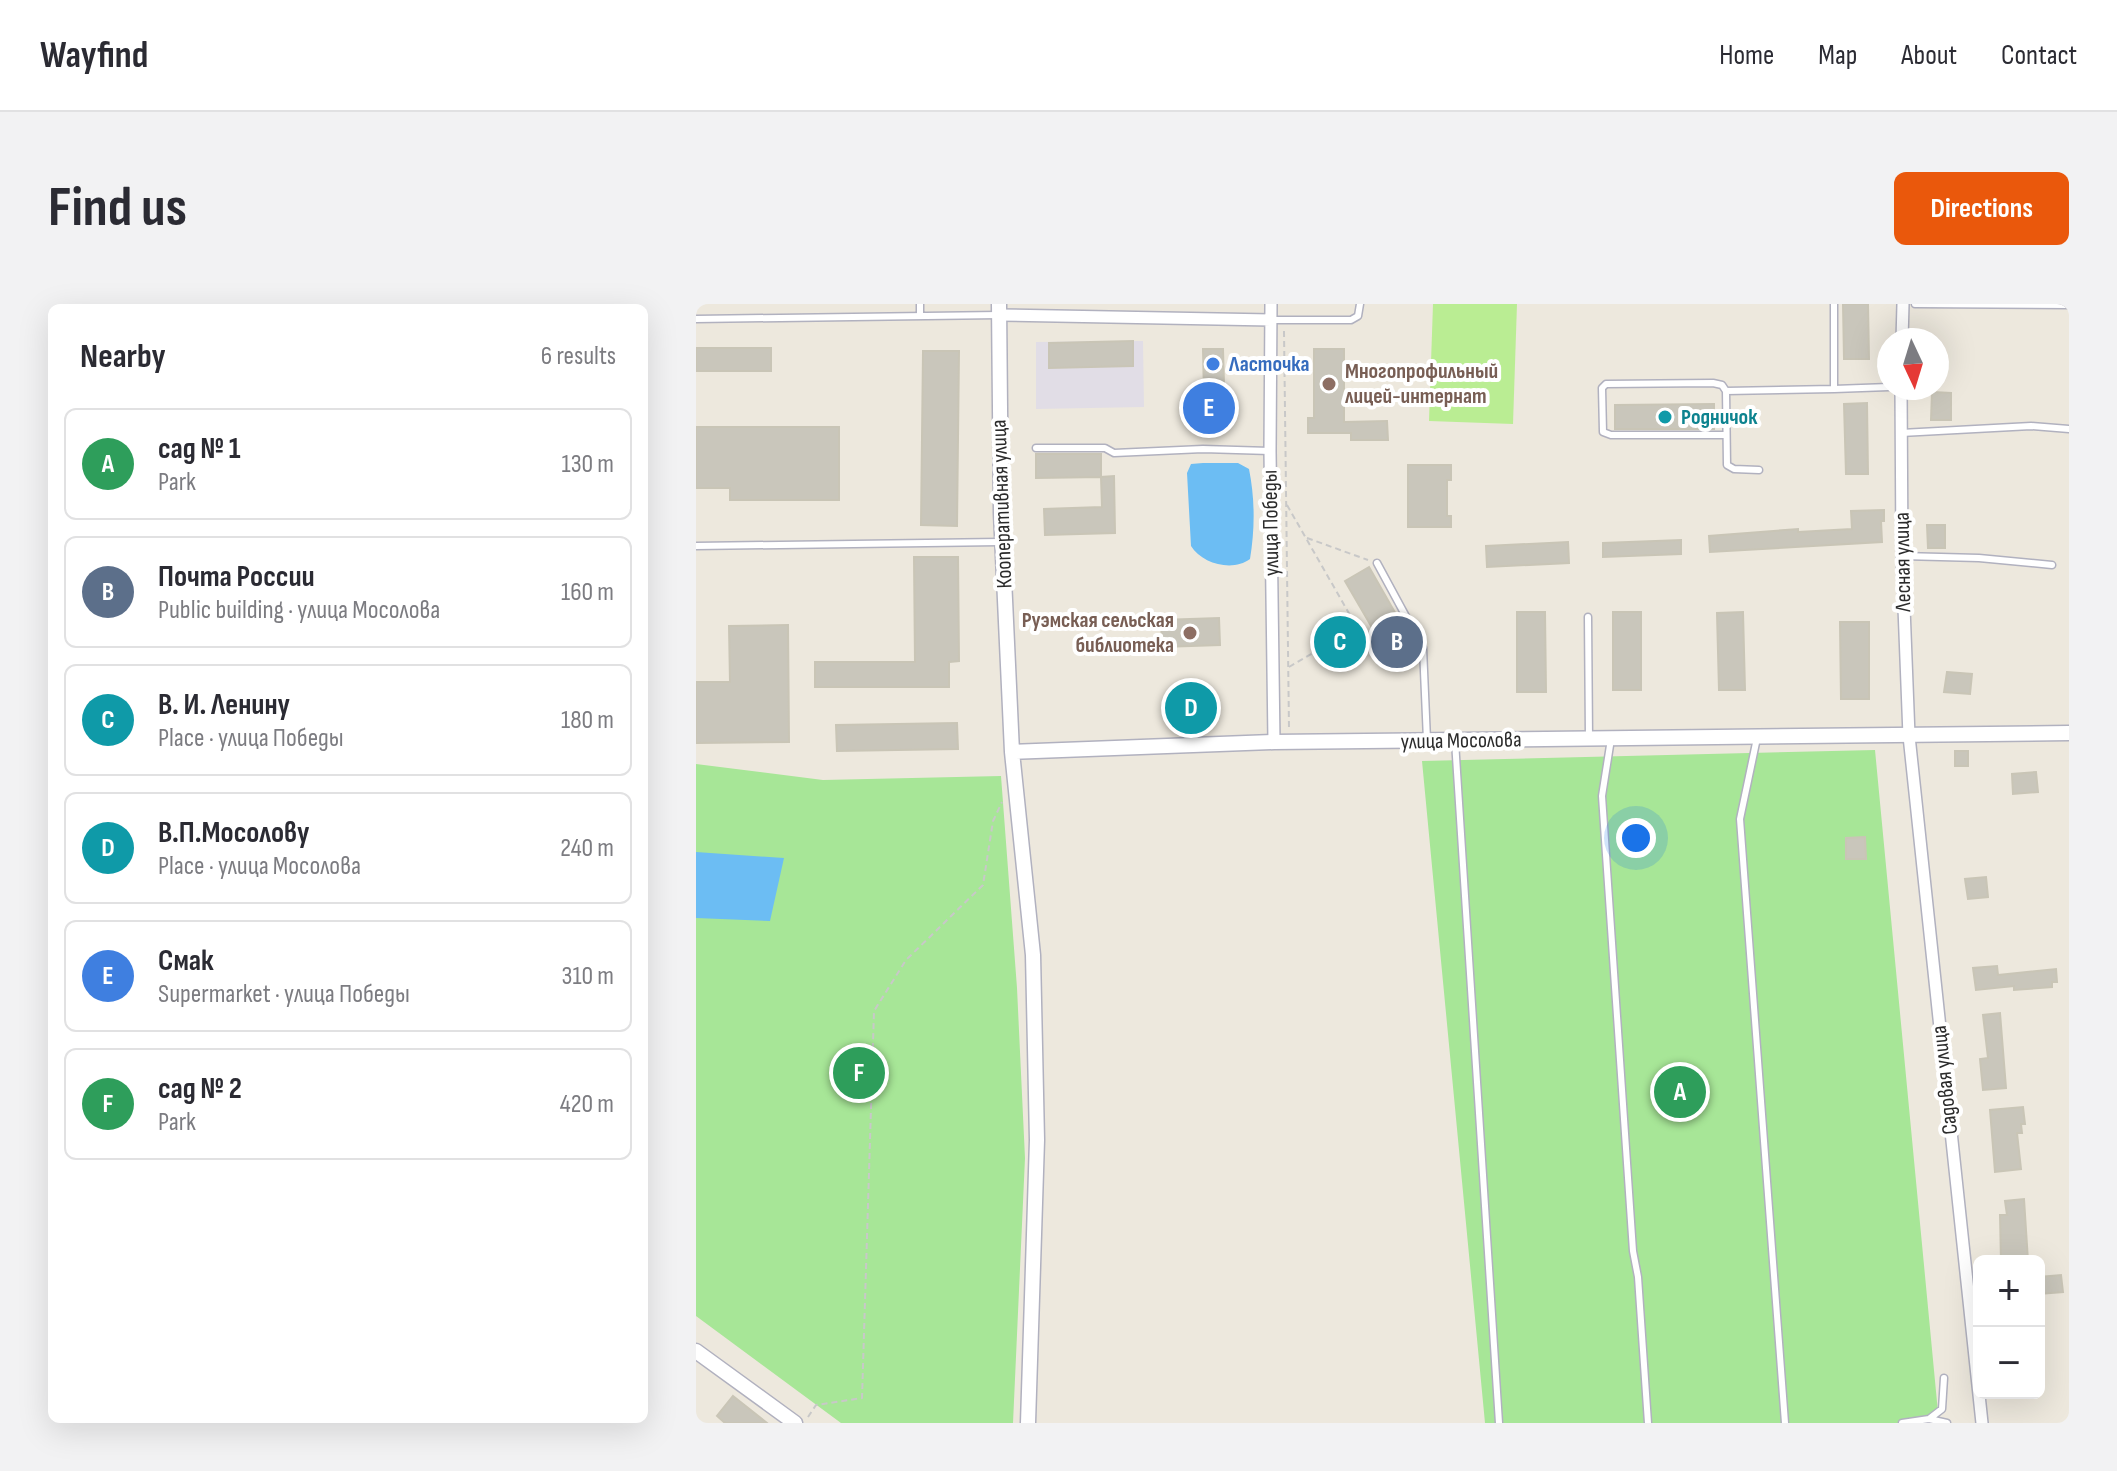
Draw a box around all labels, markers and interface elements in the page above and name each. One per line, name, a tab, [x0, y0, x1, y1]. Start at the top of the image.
text: Wayfind	[40, 33, 148, 78]
text: Home	[1719, 39, 1774, 72]
text: Map	[1818, 39, 1857, 72]
text: About	[1901, 39, 1957, 72]
text: Contact	[2001, 39, 2077, 72]
button: Directions	[1894, 172, 2069, 245]
text: Find us	[48, 175, 187, 242]
north arrow	[1877, 328, 1949, 400]
text: Nearby	[80, 336, 166, 377]
text: 6 results	[541, 341, 616, 372]
place label: Ласточка	[1228, 351, 1310, 378]
marker: Ласточка	[1204, 355, 1222, 373]
place label: Многопрофильный лицей-интернат	[1345, 358, 1498, 410]
marker: Многопрофильный лицей-интернат	[1320, 375, 1338, 393]
pin: E	[1183, 378, 1235, 438]
place label: Родничок	[1681, 404, 1758, 431]
marker: Родничок	[1656, 408, 1674, 426]
street label: Кооперативная улица	[986, 419, 1018, 589]
text: сад № 1	[158, 431, 241, 467]
text: A	[102, 449, 114, 480]
text: 130 m	[562, 449, 614, 480]
text: Park	[158, 467, 196, 498]
street label: улица Победы	[1257, 470, 1285, 576]
street label: Лесная улица	[1889, 512, 1917, 613]
text: Почта России	[158, 559, 315, 595]
text: B	[102, 577, 114, 608]
text: 160 m	[561, 577, 614, 608]
text: Public building · улица Мосолова	[158, 595, 440, 626]
place label: Руэмская сельская библиотека	[1022, 607, 1174, 659]
pin: C	[1314, 612, 1366, 672]
pin: B	[1371, 612, 1423, 672]
marker: Руэмская сельская библиотека	[1181, 624, 1199, 642]
pin: D	[1165, 678, 1217, 738]
text: В. И. Ленину	[158, 687, 290, 723]
text: C	[101, 705, 115, 736]
text: 180 m	[561, 705, 614, 736]
text: Place · улица Победы	[158, 723, 344, 754]
street label: улица Мосолова	[1400, 726, 1522, 756]
text: В.П.Мосолову	[158, 815, 310, 851]
your location	[1616, 818, 1656, 858]
text: D	[101, 833, 115, 864]
text: 240 m	[560, 833, 614, 864]
text: Place · улица Мосолова	[158, 851, 361, 882]
text: Смак	[158, 943, 214, 979]
text: E	[102, 961, 114, 992]
text: 310 m	[562, 961, 614, 992]
text: Supermarket · улица Победы	[158, 979, 410, 1010]
street label: Садовая улица	[1926, 1024, 1964, 1136]
pin: F	[833, 1043, 885, 1103]
pin: A	[1654, 1062, 1706, 1122]
text: сад № 2	[158, 1071, 242, 1107]
text: F	[103, 1089, 113, 1120]
text: 420 m	[560, 1089, 614, 1120]
text: Park	[158, 1107, 196, 1138]
map controls	[1973, 1255, 2045, 1399]
button: +	[1973, 1255, 2045, 1327]
button: −	[1973, 1327, 2045, 1399]

